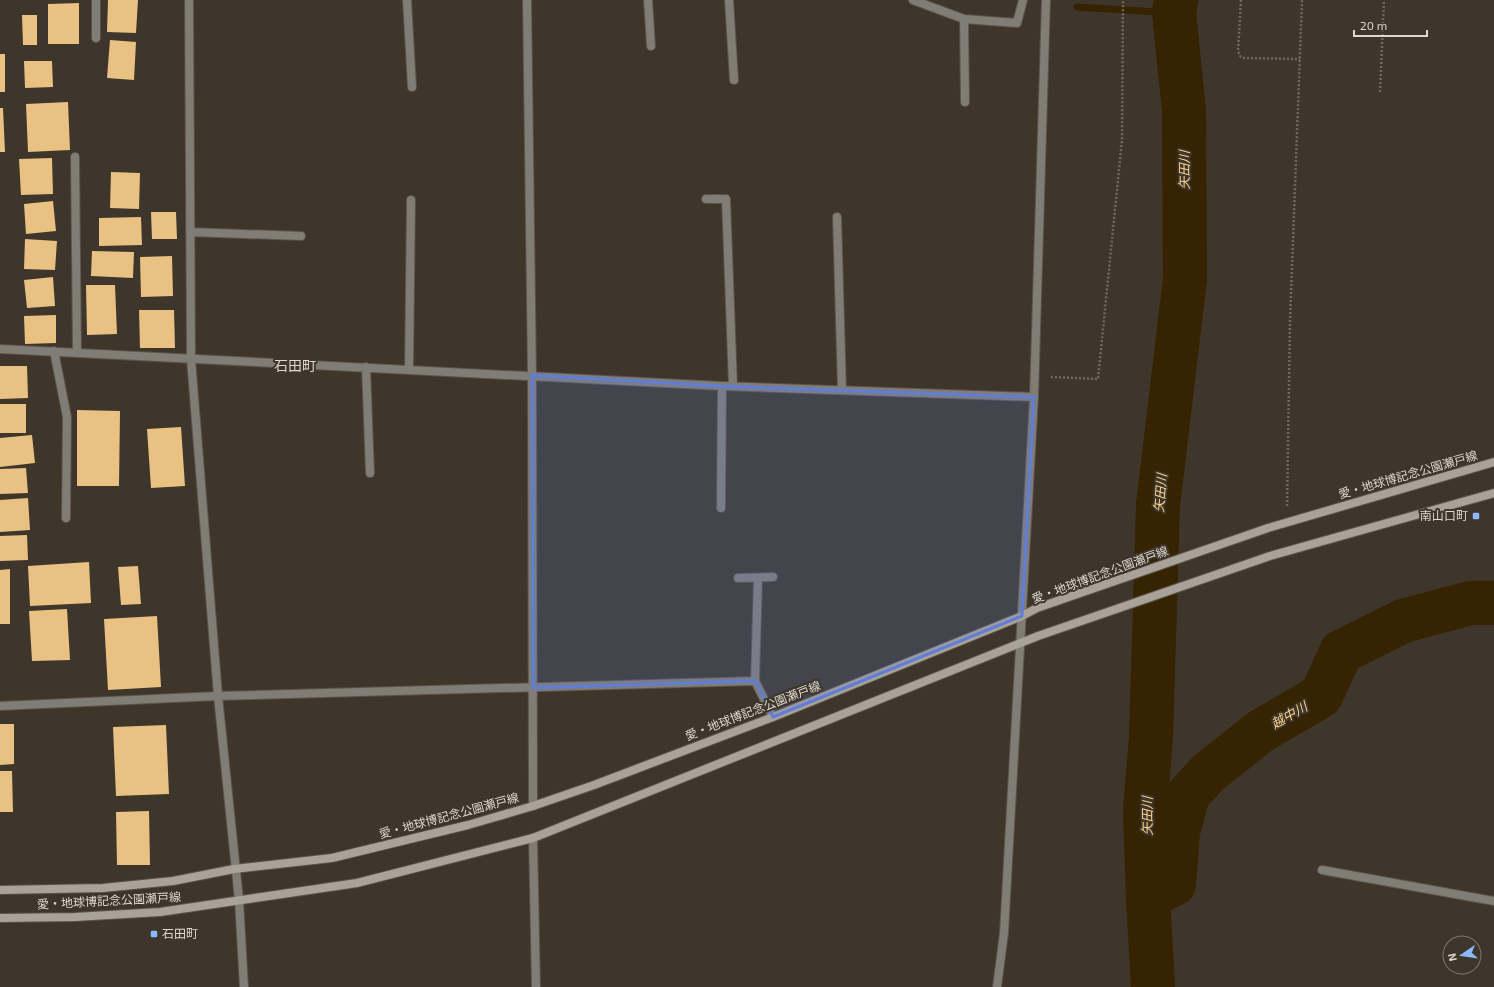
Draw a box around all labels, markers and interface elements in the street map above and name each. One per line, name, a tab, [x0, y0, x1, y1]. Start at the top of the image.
scale bar	[1354, 12, 1427, 38]
text: 20 m	[1360, 18, 1387, 32]
water label: 矢田川	[1176, 149, 1192, 190]
district label: 石田町	[274, 357, 316, 374]
street label: 愛・地球博記念公園瀬戸線	[1337, 447, 1479, 501]
water label: 矢田川	[1150, 471, 1170, 513]
place label: 南山口町	[1420, 508, 1468, 522]
marker: 南山口町	[1471, 511, 1481, 521]
street label: 愛・地球博記念公園瀬戸線	[1030, 543, 1170, 605]
street label: 愛・地球博記念公園瀬戸線	[683, 678, 822, 742]
water label: 越中川	[1268, 697, 1312, 732]
street label: 愛・地球博記念公園瀬戸線	[377, 790, 520, 840]
water label: 矢田川	[1139, 795, 1155, 836]
street label: 愛・地球博記念公園瀬戸線	[37, 889, 181, 911]
place label: 石田町	[162, 926, 198, 940]
marker: 石田町	[149, 929, 159, 939]
north arrow	[1442, 935, 1482, 975]
text: N	[1445, 952, 1459, 963]

